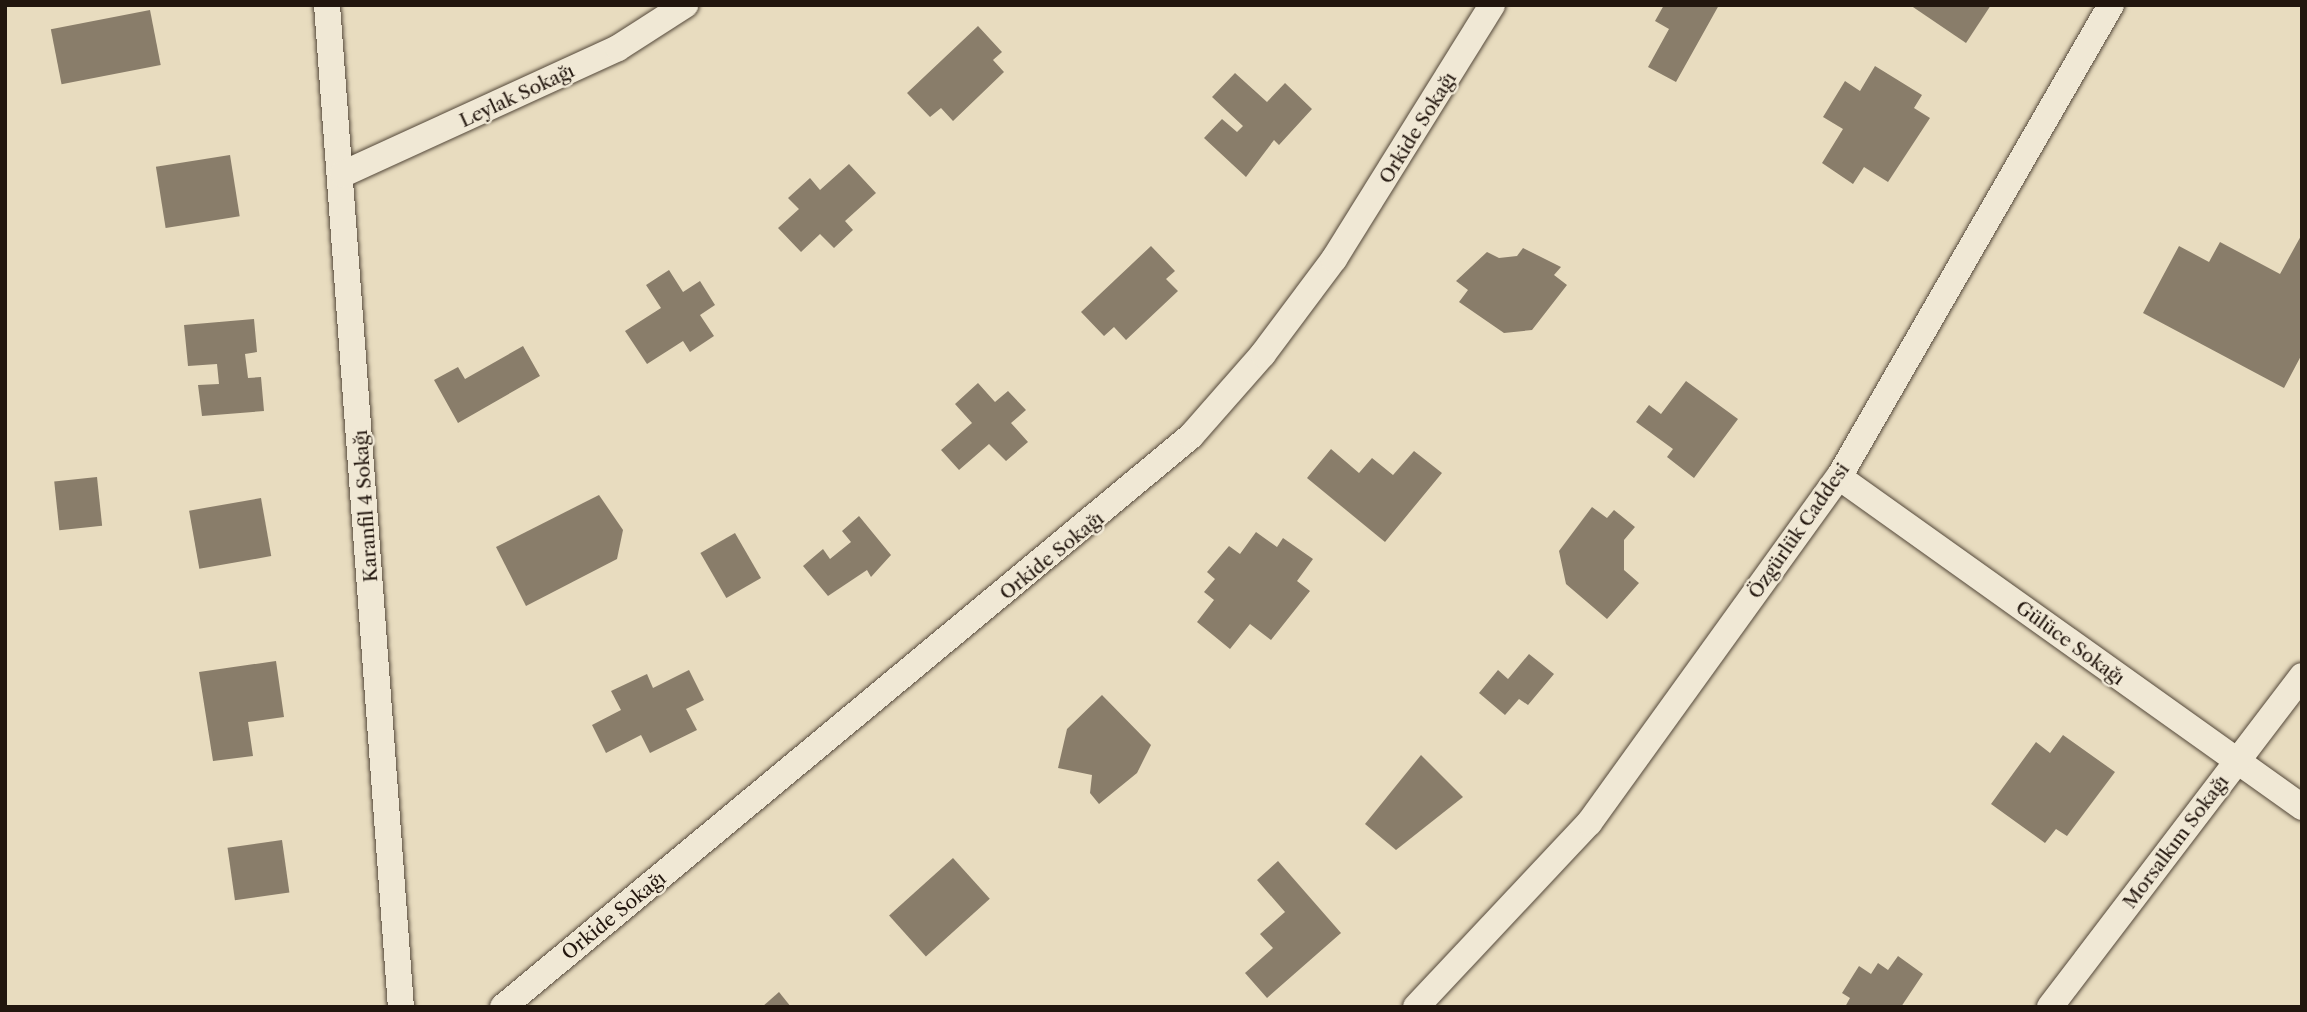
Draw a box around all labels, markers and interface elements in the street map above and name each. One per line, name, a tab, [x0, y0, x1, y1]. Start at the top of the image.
street label: Leylak Sokağı	[456, 59, 578, 133]
street label: Orkide Sokağı	[1375, 68, 1461, 188]
street label: Karanfil 4 Sokağı	[349, 429, 383, 583]
street label: Özgürlük Caddesi	[1744, 459, 1854, 603]
street label: Orkide Sokağı	[995, 507, 1109, 605]
street label: Gülüce Sokağı	[2011, 596, 2129, 690]
street label: Morsalkım Sokağı	[2118, 771, 2234, 913]
street label: Orkide Sokağı	[557, 867, 671, 965]

